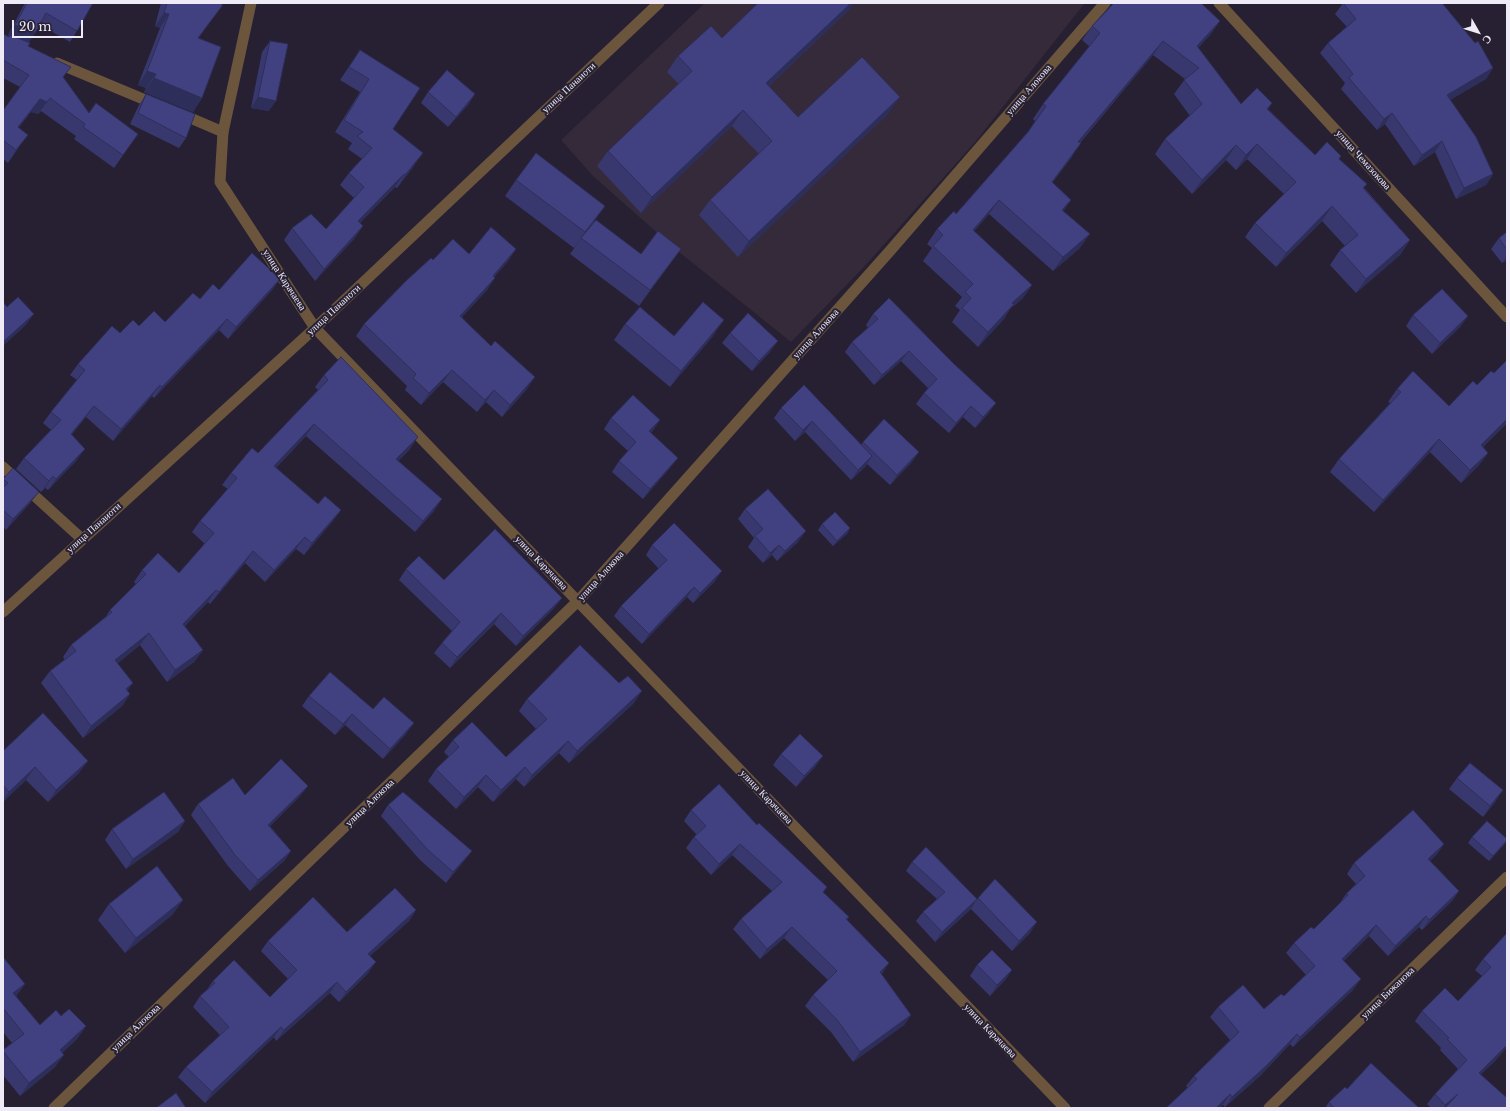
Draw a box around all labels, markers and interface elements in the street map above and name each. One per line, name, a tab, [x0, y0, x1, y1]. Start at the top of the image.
scale bar	[14, 12, 85, 38]
north arrow	[1458, 12, 1498, 52]
text: 20 m	[19, 19, 51, 34]
text: С	[1479, 32, 1495, 47]
street label: улица Панаиоти	[540, 60, 598, 116]
street label: улица Алокова	[1004, 62, 1054, 118]
street label: улица Чемазокова	[1333, 128, 1393, 192]
street label: улица Карачаева	[260, 247, 308, 313]
street label: улица Панаиоти	[305, 282, 363, 338]
street label: улица Алокова	[790, 307, 842, 361]
street label: улица Панаиоти	[64, 500, 124, 556]
street label: улица Карачаева	[512, 533, 570, 593]
street label: улица Алокова	[575, 549, 627, 603]
street label: улица Карачаева	[737, 767, 795, 827]
street label: улица Алокова	[343, 777, 397, 829]
street label: улица Бижанова	[1359, 965, 1417, 1021]
street label: улица Карачаева	[961, 1001, 1019, 1061]
street label: улица Алокова	[109, 1002, 163, 1054]

